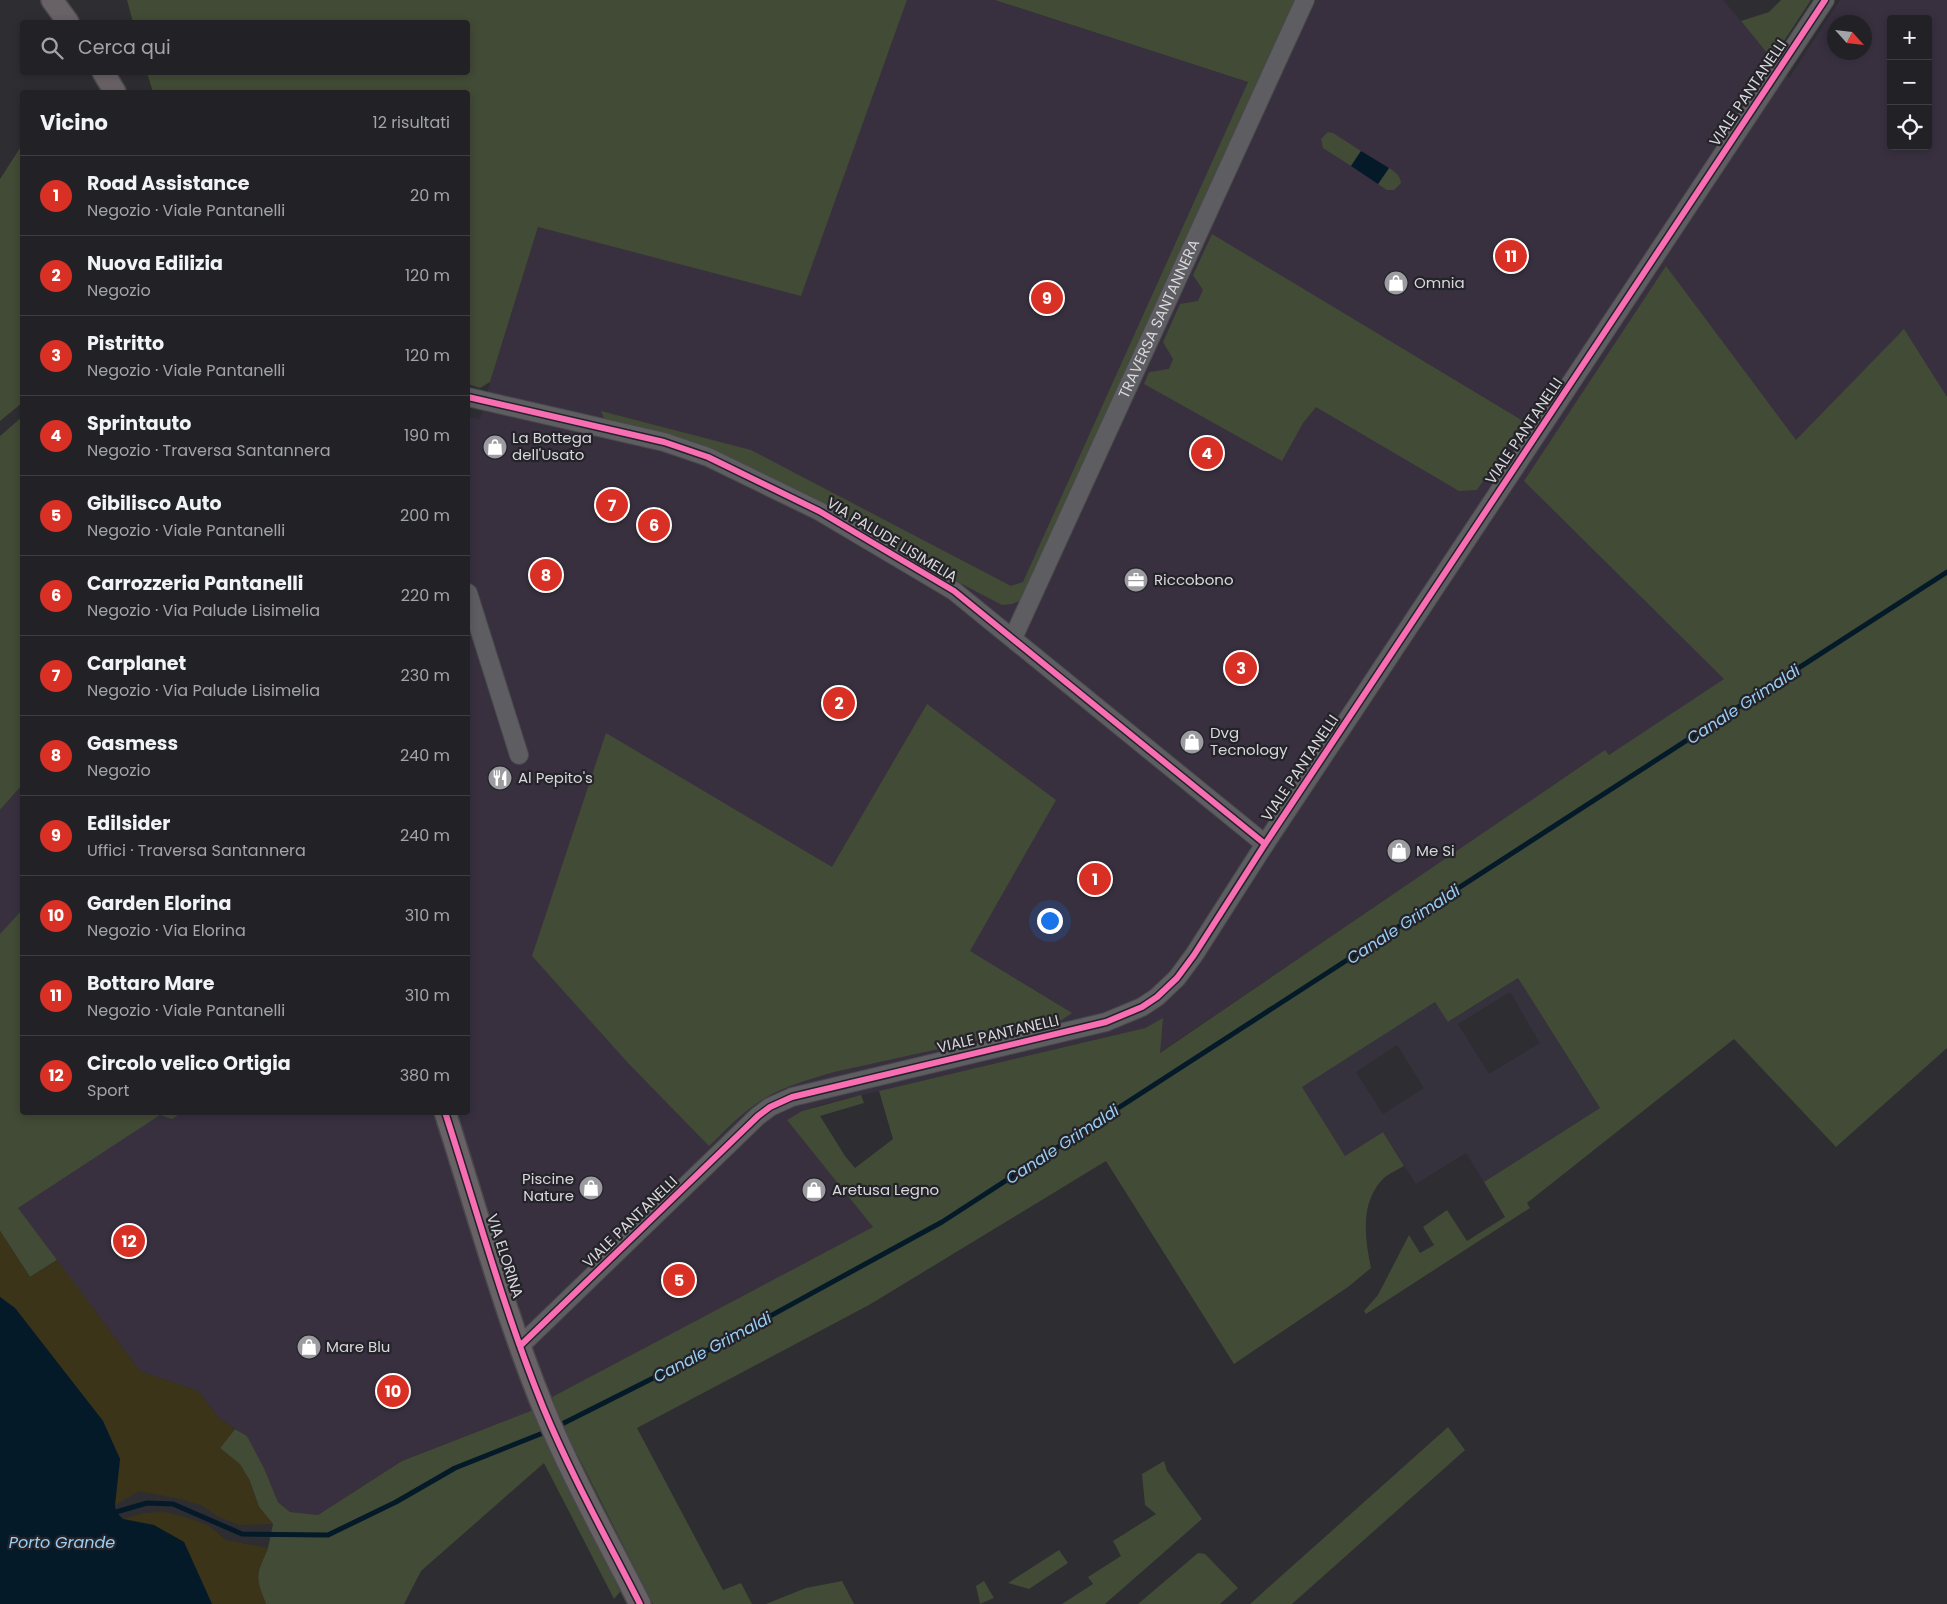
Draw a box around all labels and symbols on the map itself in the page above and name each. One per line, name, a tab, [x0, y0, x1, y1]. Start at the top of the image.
north arrow	[1827, 15, 1872, 60]
street label: VIALE PANTANELLI	[1704, 35, 1791, 150]
street label: TRAVERSA SANTANNERA	[1113, 236, 1204, 402]
pin: 11	[1495, 237, 1527, 275]
shop icon: Omnia	[1383, 270, 1409, 296]
place label: Omnia	[1414, 272, 1465, 293]
pin: 9	[1031, 279, 1063, 317]
street label: VIALE PANTANELLI	[1480, 373, 1567, 488]
place label: La Bottega dell'Usato	[512, 427, 592, 465]
shop icon: La Bottega dell'Usato	[482, 434, 508, 460]
pin: 4	[1191, 434, 1223, 472]
pin: 7	[596, 486, 628, 524]
street label: VIA PALUDE LISIMELIA	[823, 492, 962, 587]
pin: 6	[638, 506, 670, 544]
pin: 8	[530, 556, 562, 594]
office icon: Riccobono	[1123, 567, 1149, 593]
place label: Riccobono	[1154, 569, 1234, 590]
pin: 3	[1225, 649, 1257, 687]
water label: Canale Grimaldi	[1682, 658, 1805, 750]
pin: 2	[823, 684, 855, 722]
street label: VIALE PANTANELLI	[1256, 710, 1343, 825]
place label: Dvg Tecnology	[1210, 722, 1288, 760]
shop icon: Dvg Tecnology	[1179, 729, 1205, 755]
restaurant icon: Al Pepito's	[487, 765, 513, 791]
place label: Al Pepito's	[518, 767, 593, 788]
shop icon: Me Si	[1386, 838, 1412, 864]
place label: Me Si	[1416, 840, 1455, 861]
pin: 1	[1079, 860, 1111, 898]
water label: Canale Grimaldi	[1342, 878, 1465, 970]
your location	[1037, 908, 1063, 934]
street label: VIALE PANTANELLI	[935, 1009, 1061, 1058]
water label: Canale Grimaldi	[1001, 1098, 1124, 1190]
place label: Piscine Nature	[522, 1168, 574, 1206]
street label: VIALE PANTANELLI	[578, 1171, 682, 1272]
shop icon: Piscine Nature	[578, 1175, 604, 1201]
shop icon: Aretusa Legno	[801, 1177, 827, 1203]
place label: Aretusa Legno	[832, 1179, 939, 1200]
street label: VIA ELORINA	[482, 1211, 529, 1301]
pin: 12	[113, 1222, 145, 1260]
pin: 5	[663, 1261, 695, 1299]
water label: Canale Grimaldi	[649, 1306, 776, 1388]
shop icon: Mare Blu	[296, 1334, 322, 1360]
place label: Mare Blu	[326, 1336, 390, 1357]
pin: 10	[377, 1372, 409, 1410]
water label: Porto Grande	[9, 1531, 115, 1554]

